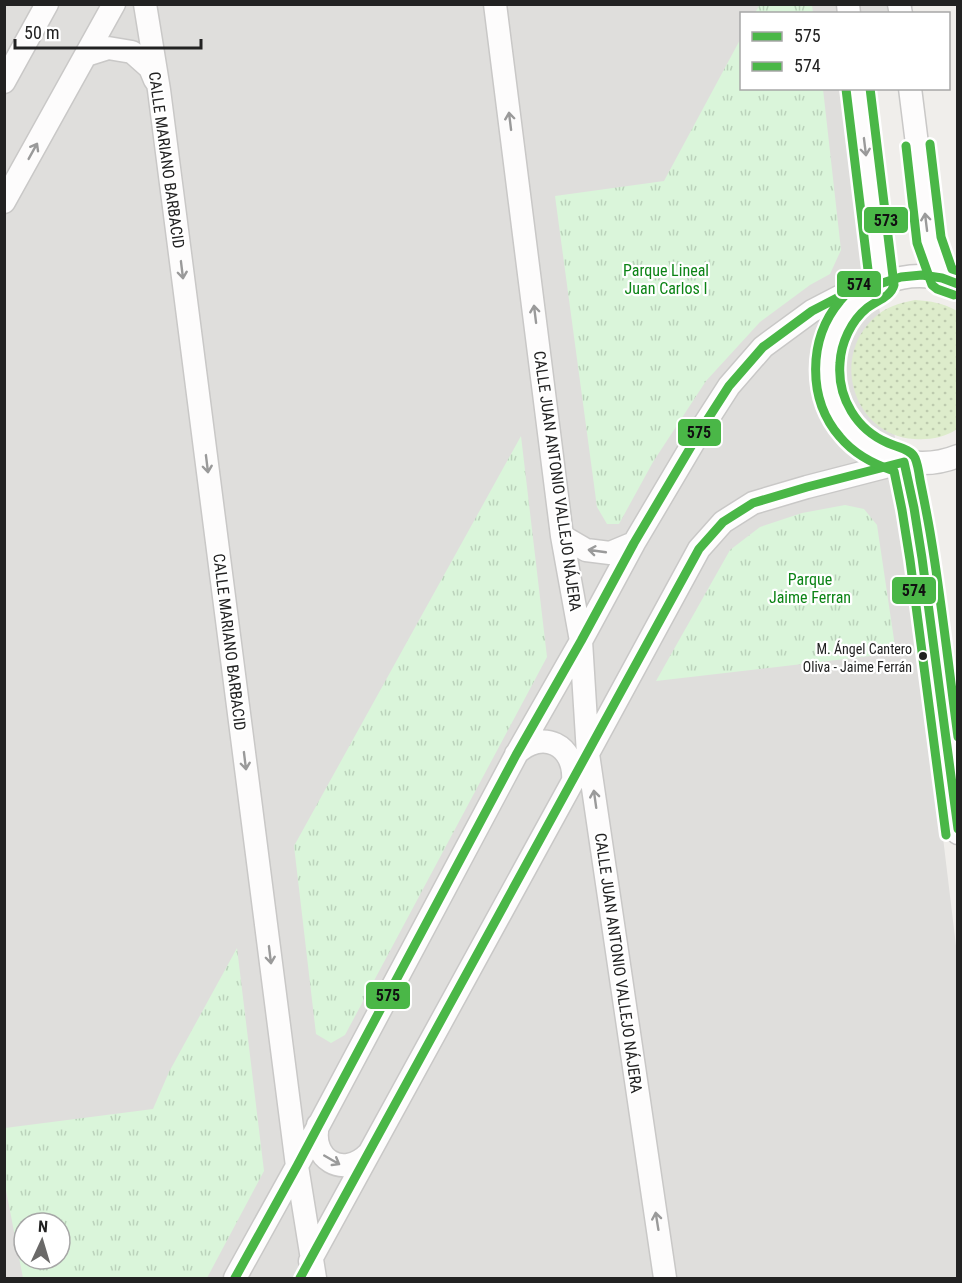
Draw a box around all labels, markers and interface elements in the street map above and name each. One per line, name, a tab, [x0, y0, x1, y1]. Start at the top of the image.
scale bar	[15, 12, 201, 50]
legend	[740, 12, 950, 90]
text: 50 m	[24, 22, 59, 43]
text: 575	[794, 25, 821, 46]
text: 574	[794, 55, 821, 76]
street label: CALLE MARIANO BARBACID	[145, 71, 188, 250]
one-way arrow	[504, 111, 515, 131]
one-way arrow	[860, 136, 871, 156]
one-way arrow	[27, 143, 39, 160]
line badge: 573	[863, 206, 909, 234]
text: 573	[874, 211, 898, 230]
one-way arrow	[921, 212, 932, 232]
one-way arrow	[177, 260, 188, 280]
park label: Parque Lineal Juan Carlos I	[623, 261, 709, 298]
line badge: 574	[836, 270, 882, 298]
text: 574	[847, 275, 871, 294]
one-way arrow	[529, 305, 540, 325]
street label: CALLE JUAN ANTONIO VALLEJO NÁJERA	[530, 350, 585, 613]
line badge: 575	[677, 418, 722, 447]
text: 575	[687, 423, 711, 442]
one-way arrow	[202, 453, 213, 473]
one-way arrow	[588, 546, 608, 557]
street label: CALLE MARIANO BARBACID	[209, 552, 250, 732]
park label: Parque Jaime Ferran	[769, 570, 851, 607]
line badge: 574	[891, 576, 937, 605]
text: 574	[902, 581, 926, 600]
place label: M. Ángel Cantero Oliva - Jaime Ferrán	[803, 640, 912, 675]
marker: M. Ángel Cantero Oliva - Jaime Ferrán	[917, 650, 929, 662]
one-way arrow	[240, 751, 251, 771]
one-way arrow	[589, 790, 600, 810]
street label: CALLE JUAN ANTONIO VALLEJO NÁJERA	[591, 832, 646, 1095]
one-way arrow	[265, 944, 276, 964]
line badge: 575	[365, 981, 411, 1010]
text: 575	[376, 986, 400, 1005]
one-way arrow	[323, 1154, 340, 1166]
north arrow	[12, 1211, 72, 1271]
one-way arrow	[651, 1211, 662, 1231]
text: N	[37, 1217, 49, 1236]

